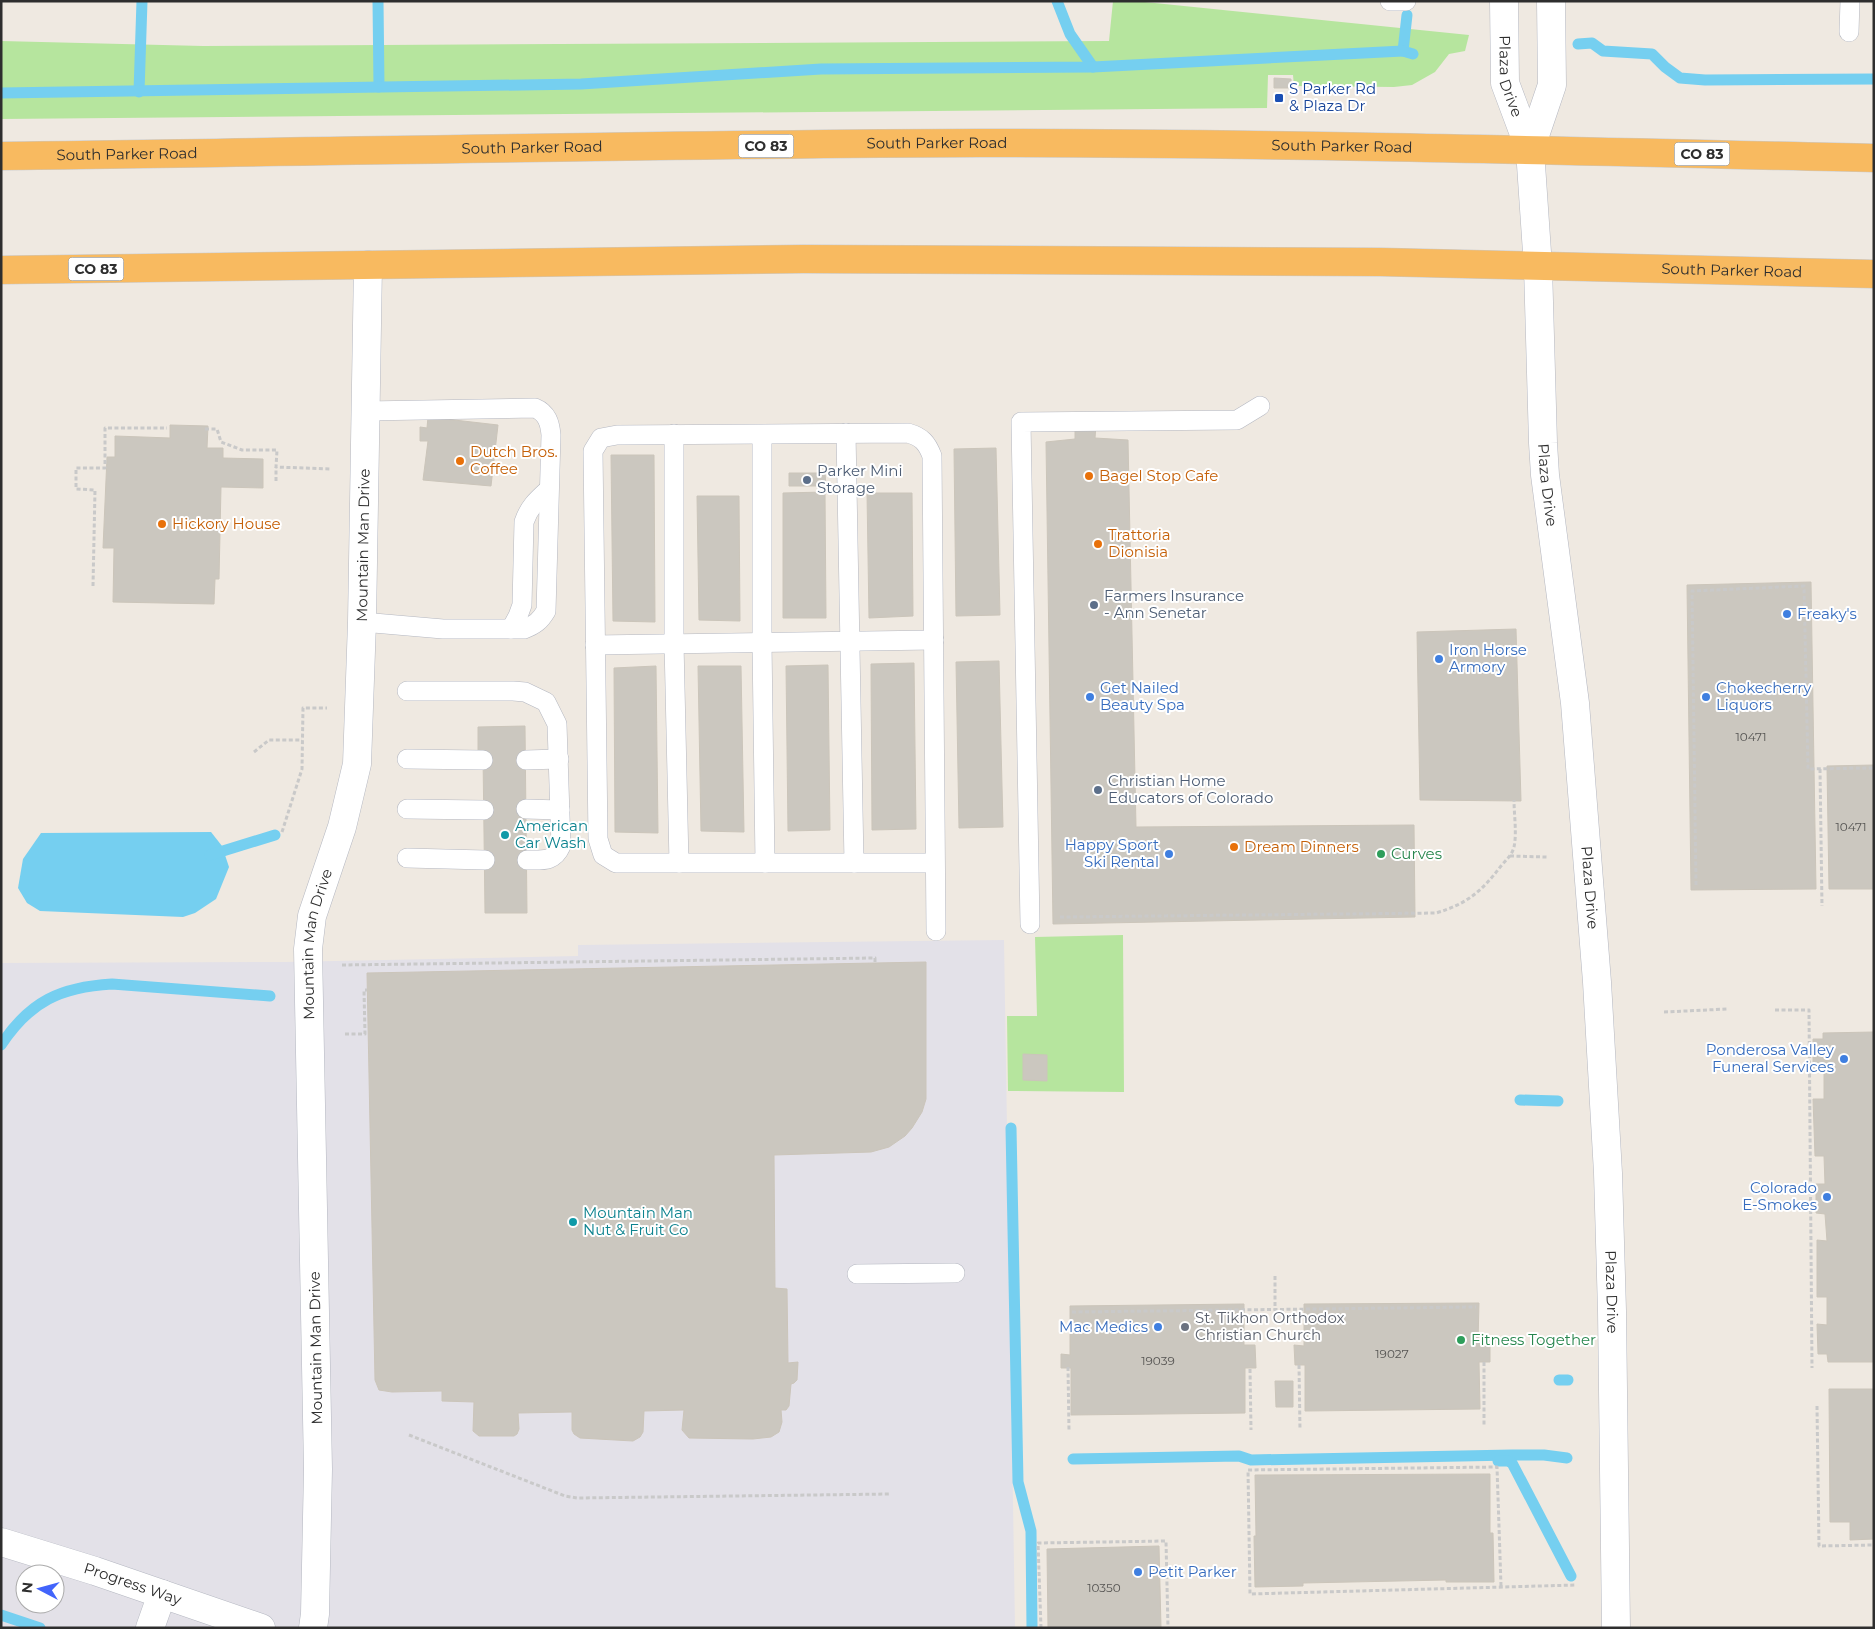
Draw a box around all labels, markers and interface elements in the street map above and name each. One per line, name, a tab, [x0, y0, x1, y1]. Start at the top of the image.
street label: Plaza Drive	[1495, 35, 1527, 120]
place label: S Parker Rd & Plaza Dr	[1289, 79, 1376, 115]
marker: S Parker Rd & Plaza Dr	[1273, 92, 1285, 104]
street label: South Parker Road	[866, 133, 1007, 153]
road number: CO 83	[738, 134, 794, 158]
street label: South Parker Road	[1271, 135, 1413, 157]
street label: South Parker Road	[461, 137, 603, 158]
road number: CO 83	[1674, 142, 1730, 166]
street label: South Parker Road	[56, 143, 198, 164]
road number: CO 83	[68, 258, 124, 280]
street label: South Parker Road	[1661, 259, 1803, 281]
place label: Dutch Bros. Coffee	[470, 442, 558, 478]
street label: Plaza Drive	[1534, 443, 1562, 528]
marker: Dutch Bros. Coffee	[454, 455, 466, 467]
place label: Parker Mini Storage	[817, 461, 903, 497]
place label: Bagel Stop Cafe	[1099, 466, 1218, 485]
street label: Mountain Man Drive	[352, 468, 374, 622]
marker: Bagel Stop Cafe	[1083, 470, 1095, 482]
marker: Parker Mini Storage	[801, 474, 813, 486]
place label: Hickory House	[172, 514, 281, 533]
marker: Hickory House	[156, 518, 168, 530]
place label: Trattoria Dionisia	[1108, 525, 1171, 561]
marker: Trattoria Dionisia	[1092, 538, 1104, 550]
place label: Farmers Insurance - Ann Senetar	[1104, 586, 1244, 622]
marker: Farmers Insurance - Ann Senetar	[1088, 599, 1100, 611]
place label: Freaky's	[1797, 604, 1857, 623]
marker: Freaky's	[1781, 608, 1793, 620]
place label: Iron Horse Armory	[1449, 640, 1527, 676]
marker: Iron Horse Armory	[1433, 653, 1445, 665]
place label: Get Nailed Beauty Spa	[1100, 678, 1185, 714]
place label: Chokecherry Liquors	[1716, 678, 1812, 714]
marker: Get Nailed Beauty Spa	[1084, 691, 1096, 703]
marker: Chokecherry Liquors	[1700, 691, 1712, 703]
house number: 10471	[1735, 729, 1767, 744]
place label: Christian Home Educators of Colorado	[1108, 771, 1273, 807]
marker: Christian Home Educators of Colorado	[1092, 784, 1104, 796]
place label: American Car Wash	[515, 816, 588, 852]
house number: 10471	[1835, 819, 1867, 834]
marker: American Car Wash	[499, 829, 511, 841]
place label: Happy Sport Ski Rental	[1065, 835, 1159, 871]
place label: Dream Dinners	[1244, 837, 1359, 856]
marker: Dream Dinners	[1228, 841, 1240, 853]
place label: Curves	[1391, 844, 1442, 863]
street label: Plaza Drive	[1577, 845, 1603, 930]
marker: Happy Sport Ski Rental	[1163, 848, 1175, 860]
marker: Curves	[1375, 848, 1387, 860]
street label: Mountain Man Drive	[298, 866, 336, 1020]
place label: Ponderosa Valley Funeral Services	[1706, 1040, 1835, 1076]
marker: Ponderosa Valley Funeral Services	[1838, 1053, 1850, 1065]
place label: Colorado E-Smokes	[1742, 1178, 1817, 1214]
marker: Colorado E-Smokes	[1821, 1191, 1833, 1203]
place label: Mountain Man Nut & Fruit Co	[583, 1203, 693, 1239]
marker: Mountain Man Nut & Fruit Co	[567, 1216, 579, 1228]
street label: Plaza Drive	[1601, 1250, 1622, 1334]
street label: Mountain Man Drive	[305, 1271, 326, 1425]
place label: St. Tikhon Orthodox Christian Church	[1195, 1308, 1345, 1344]
place label: Mac Medics	[1059, 1317, 1148, 1336]
marker: Mac Medics	[1152, 1321, 1164, 1333]
marker: St. Tikhon Orthodox Christian Church	[1179, 1321, 1191, 1333]
place label: Fitness Together	[1471, 1330, 1596, 1349]
marker: Fitness Together	[1455, 1334, 1467, 1346]
house number: 19027	[1375, 1346, 1409, 1361]
house number: 19039	[1141, 1353, 1175, 1368]
street label: Progress Way	[81, 1558, 185, 1609]
place label: Petit Parker	[1148, 1562, 1237, 1581]
north arrow	[15, 1564, 65, 1614]
marker: Petit Parker	[1132, 1566, 1144, 1578]
house number: 10350	[1087, 1580, 1121, 1595]
text: N	[18, 1581, 37, 1594]

